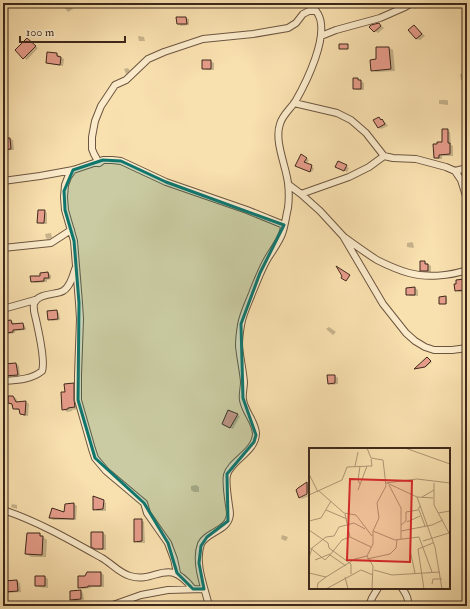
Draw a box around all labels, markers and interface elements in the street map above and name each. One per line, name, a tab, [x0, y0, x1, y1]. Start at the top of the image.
scale bar	[20, 18, 125, 44]
text: 100 m	[26, 25, 55, 40]
inset map	[309, 448, 450, 589]

